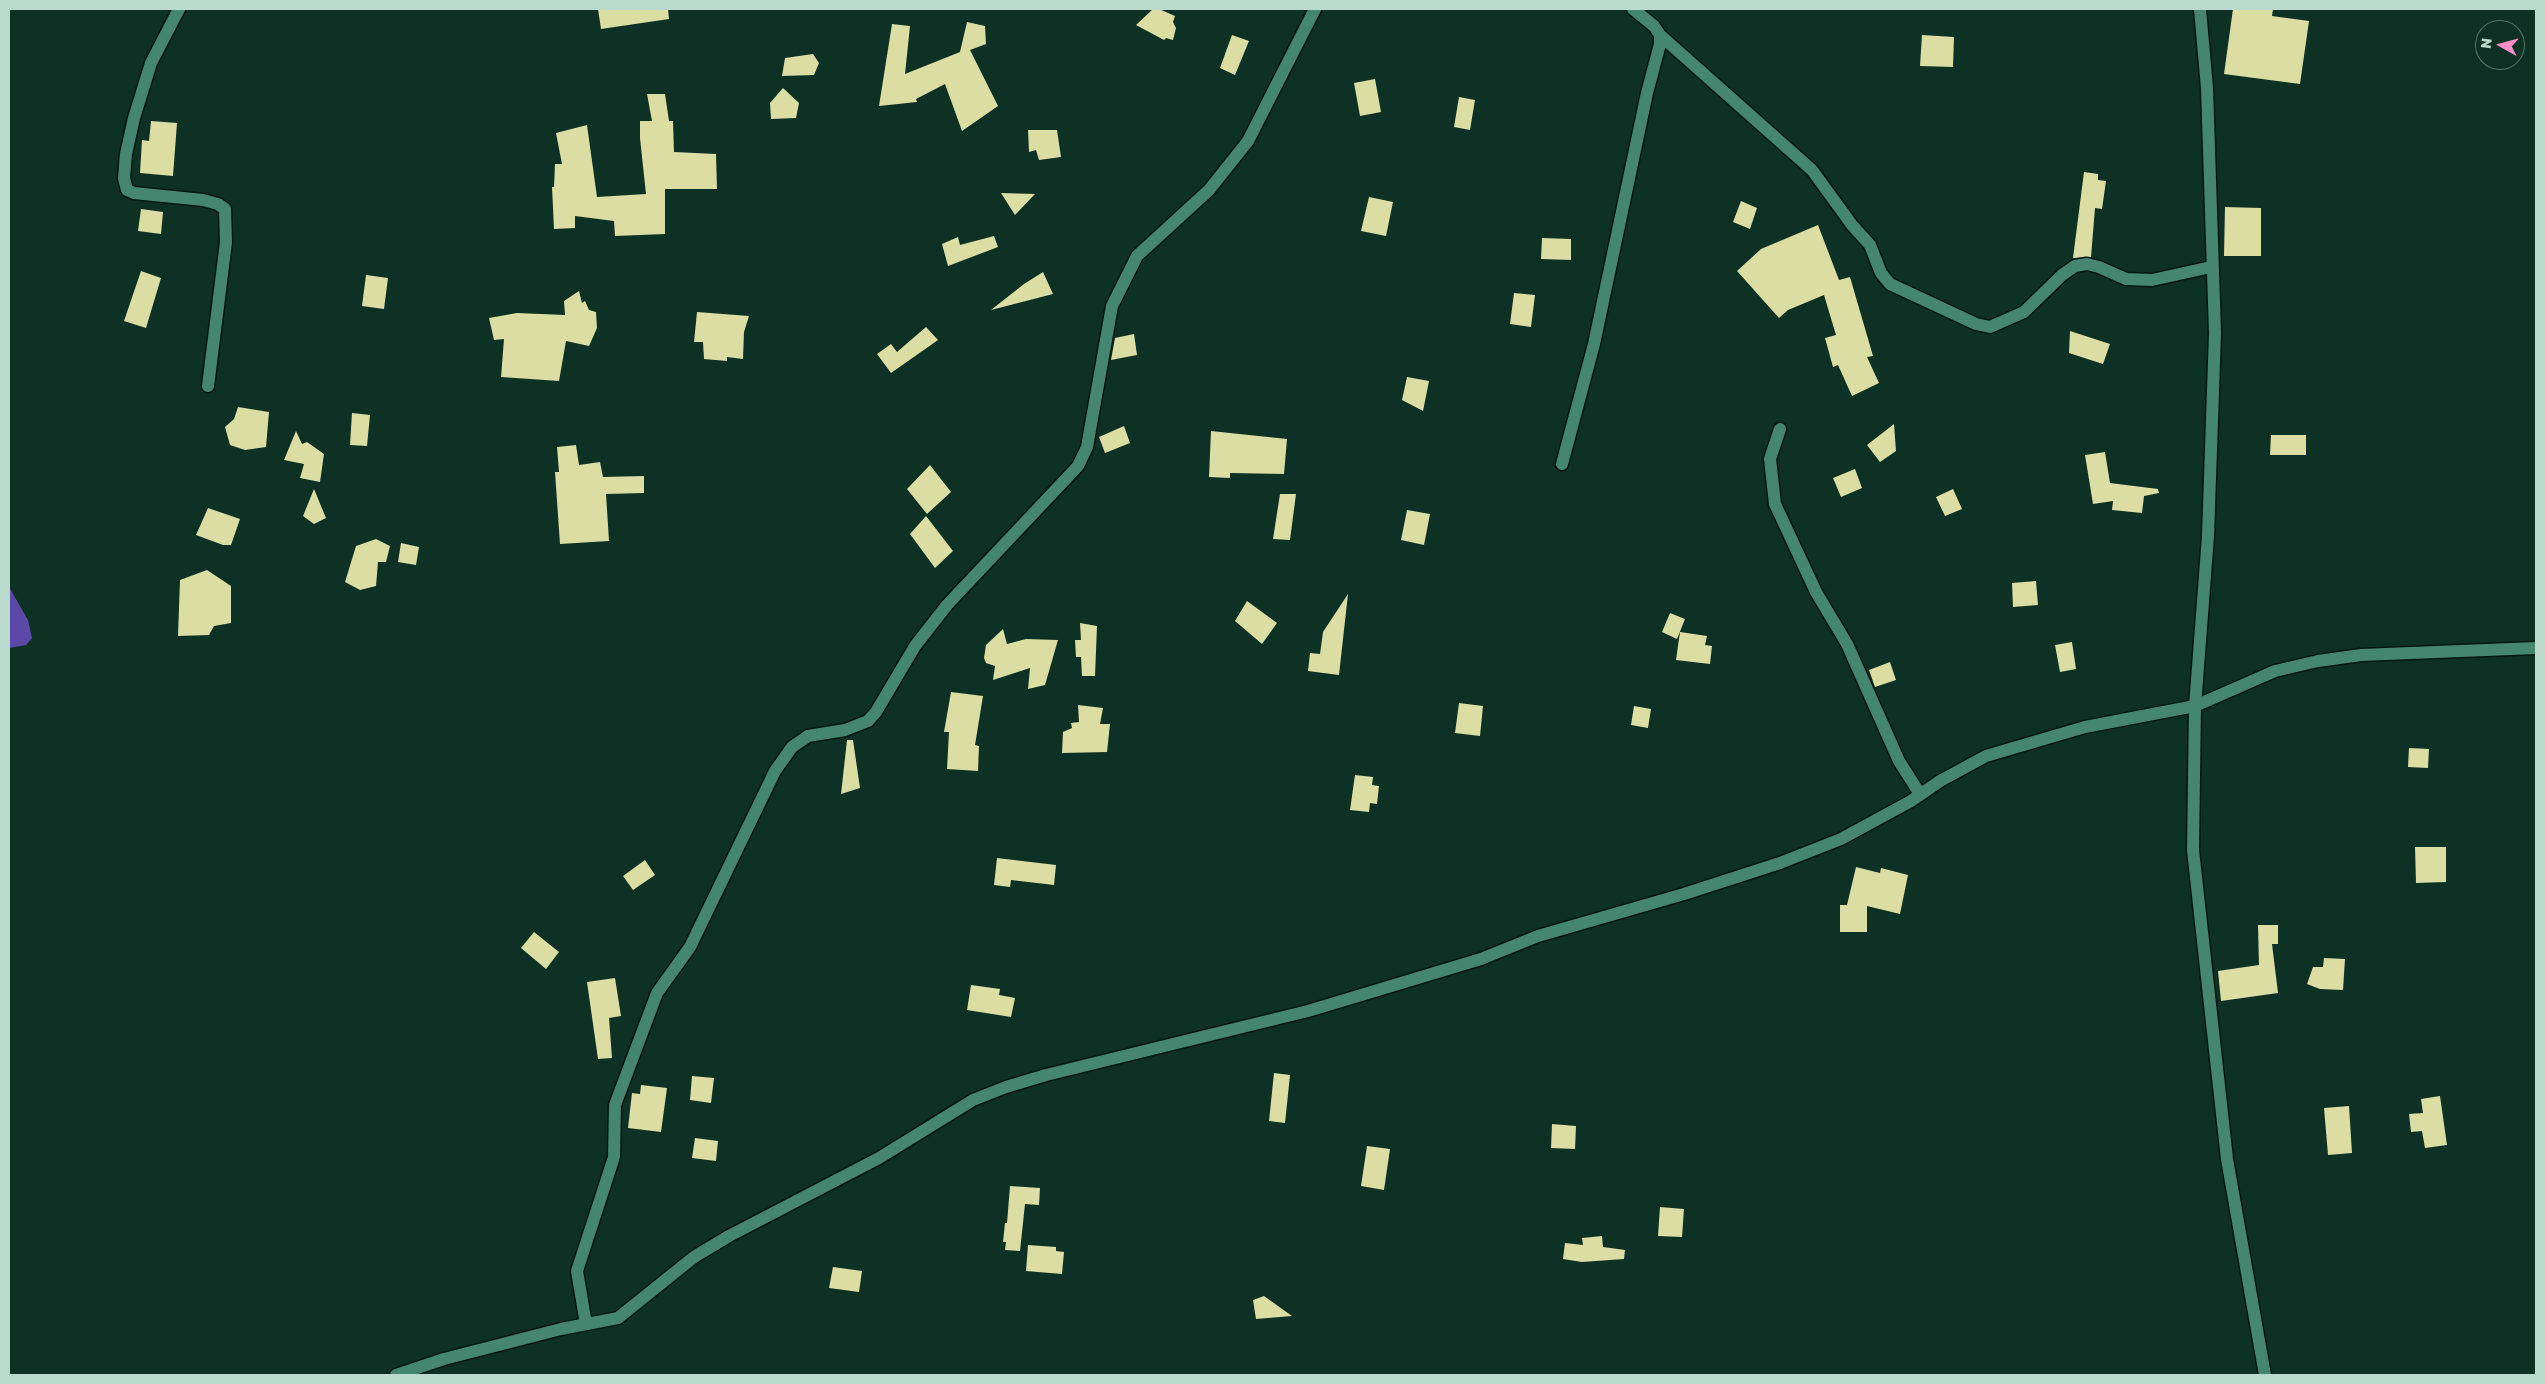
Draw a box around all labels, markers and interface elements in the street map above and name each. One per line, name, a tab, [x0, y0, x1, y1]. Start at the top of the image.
north arrow	[2475, 20, 2525, 70]
text: N	[2477, 37, 2495, 50]

